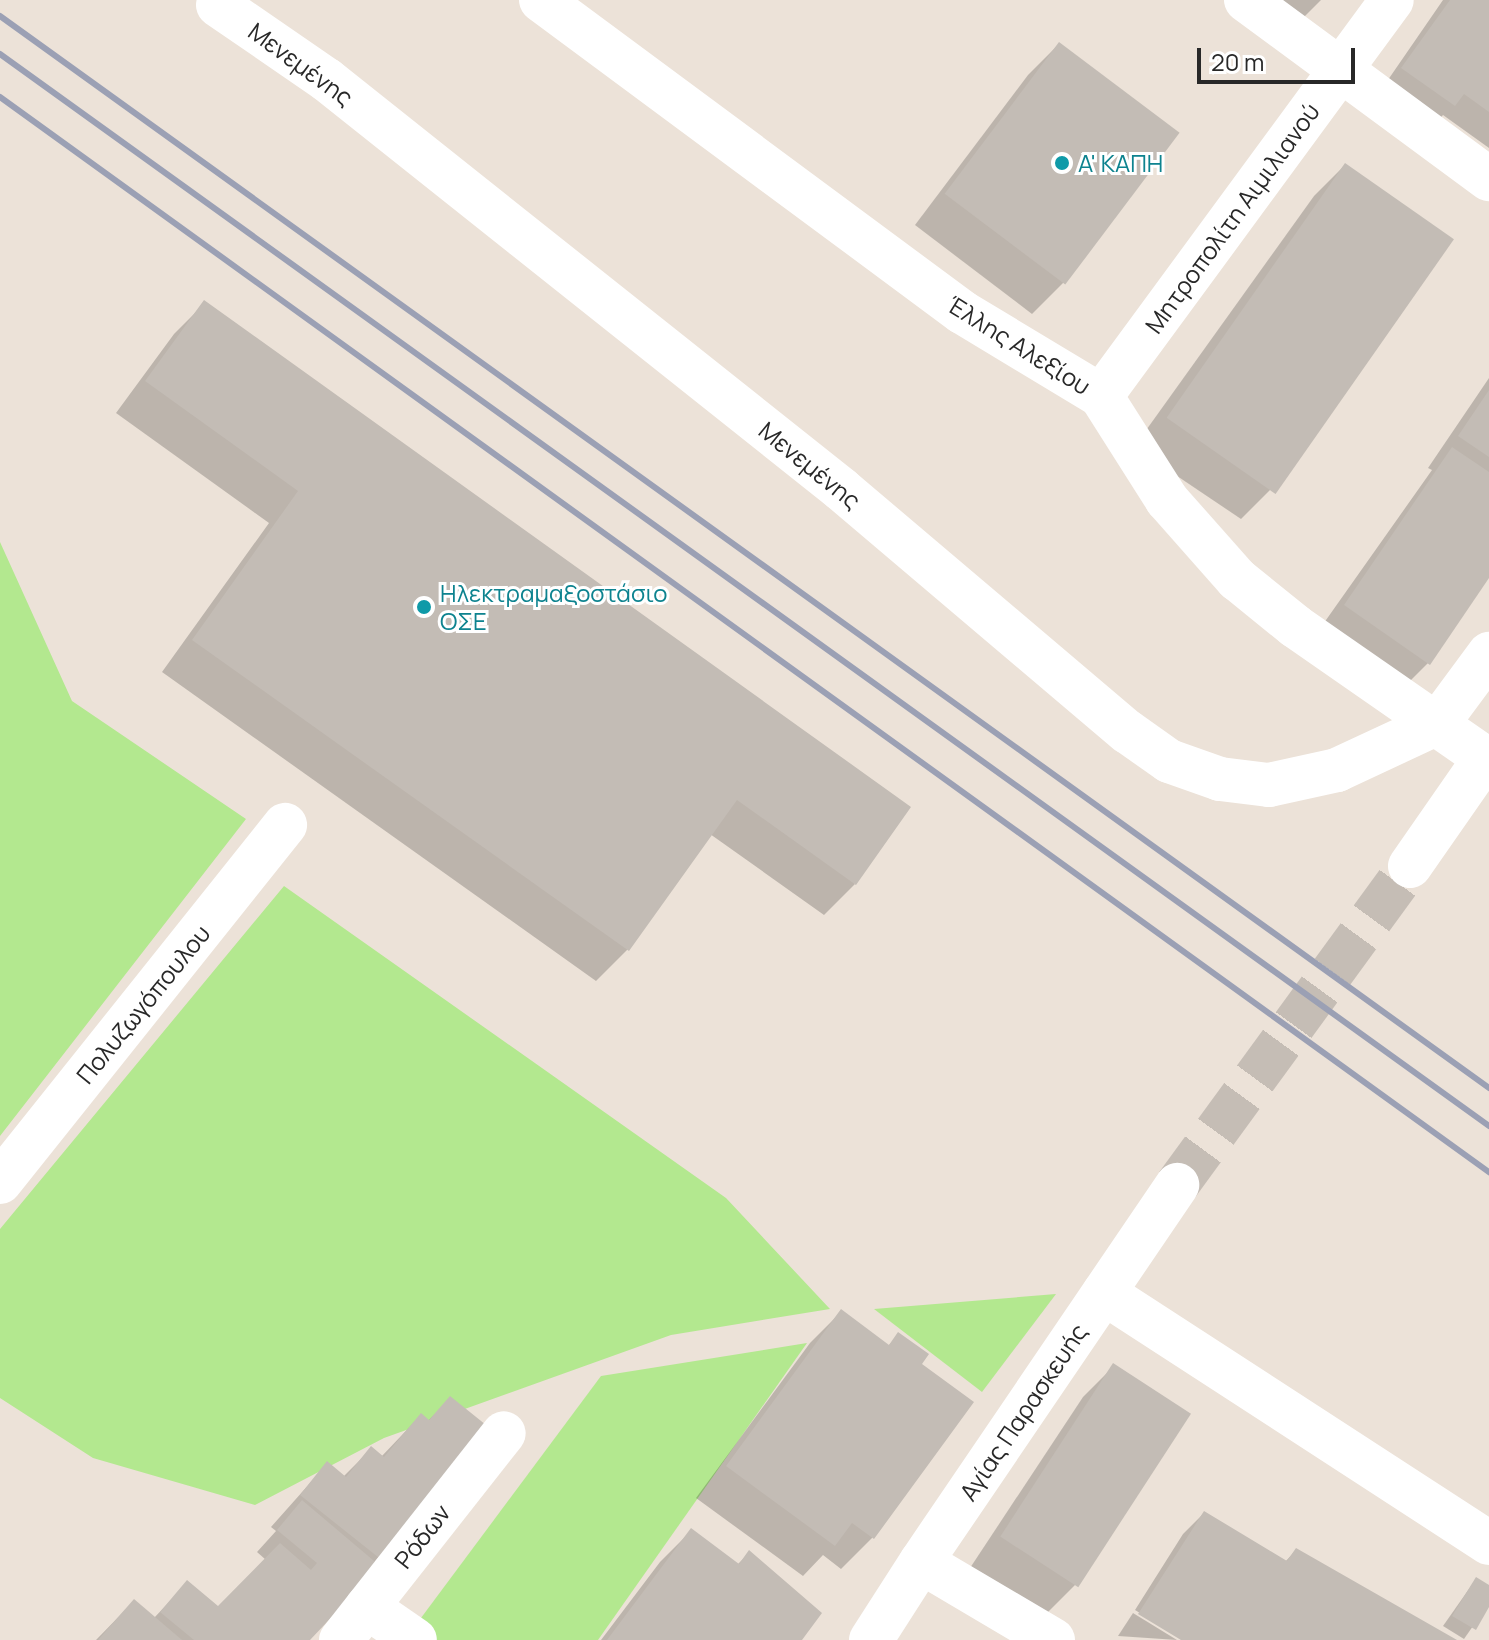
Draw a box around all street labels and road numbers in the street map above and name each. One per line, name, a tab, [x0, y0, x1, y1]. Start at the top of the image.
street label: Μενεμένης	[243, 16, 359, 112]
street label: Μητροπολίτη Αιμιλιανού	[1139, 97, 1325, 339]
street label: Έλλης Αλεξίου	[942, 290, 1096, 400]
street label: Μενεμένης	[753, 415, 867, 515]
street label: Πολυζωγόπουλου	[70, 919, 216, 1089]
street label: Αγίας Παρασκευής	[953, 1318, 1093, 1506]
street label: Ρόδων	[388, 1498, 456, 1574]

